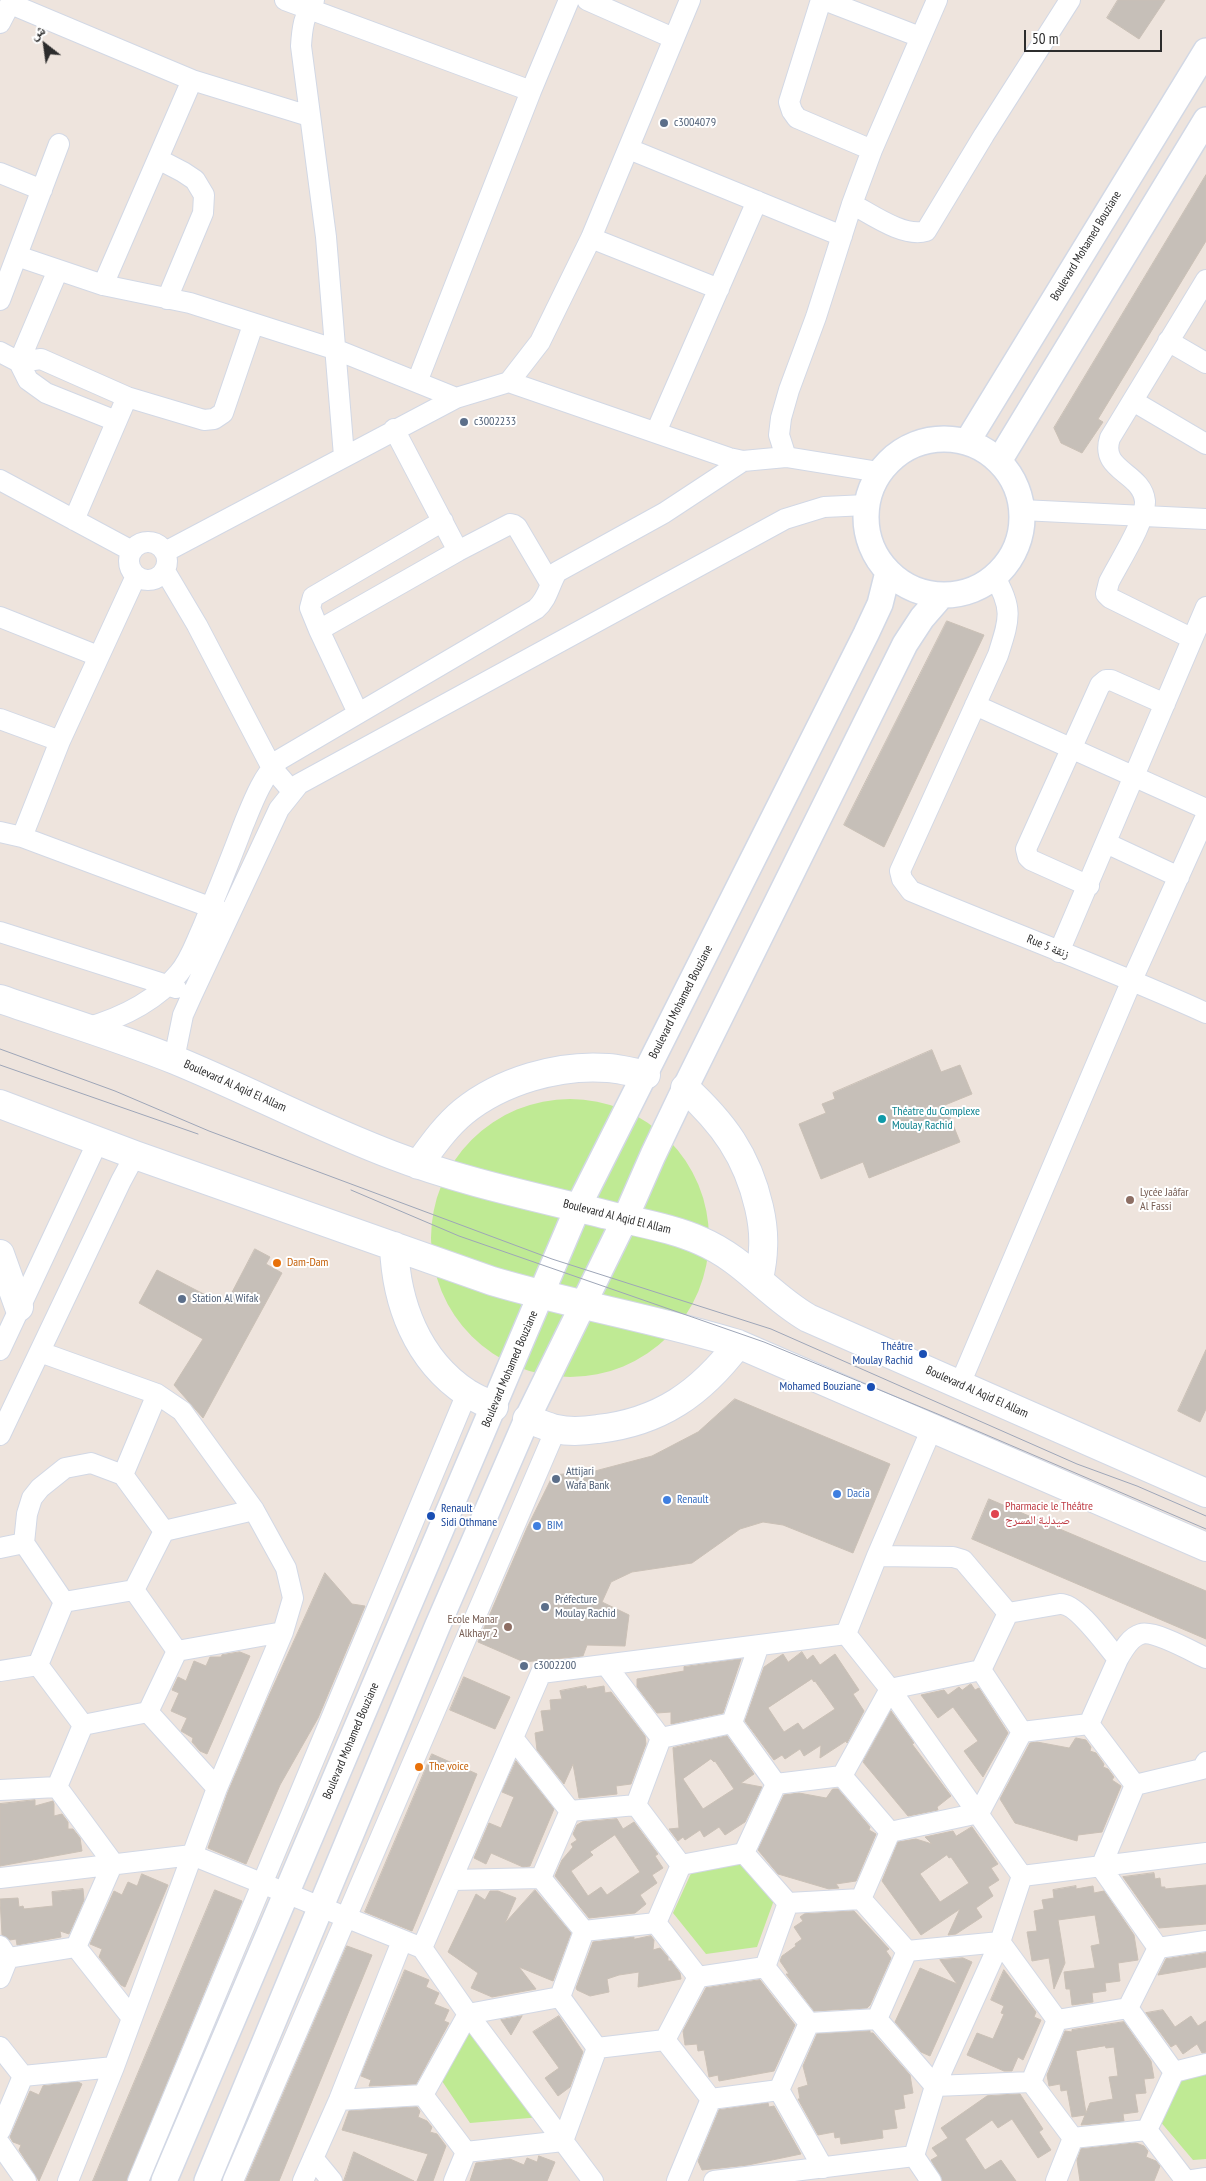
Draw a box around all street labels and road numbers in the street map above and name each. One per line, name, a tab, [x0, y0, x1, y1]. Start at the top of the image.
street label: Boulevard Mohamed Bouziane	[1048, 189, 1124, 303]
street label: Rue 5 زنقة	[1025, 932, 1071, 962]
street label: Boulevard Mohamed Bouziane	[646, 943, 716, 1061]
street label: Boulevard Al Aqid El Allam	[182, 1057, 288, 1115]
street label: Boulevard Al Aqid El Allam	[562, 1197, 672, 1237]
street label: Boulevard Mohamed Bouziane	[479, 1308, 541, 1430]
street label: Boulevard Al Aqid El Allam	[924, 1363, 1030, 1421]
street label: Boulevard Mohamed Bouziane	[320, 1680, 382, 1802]

